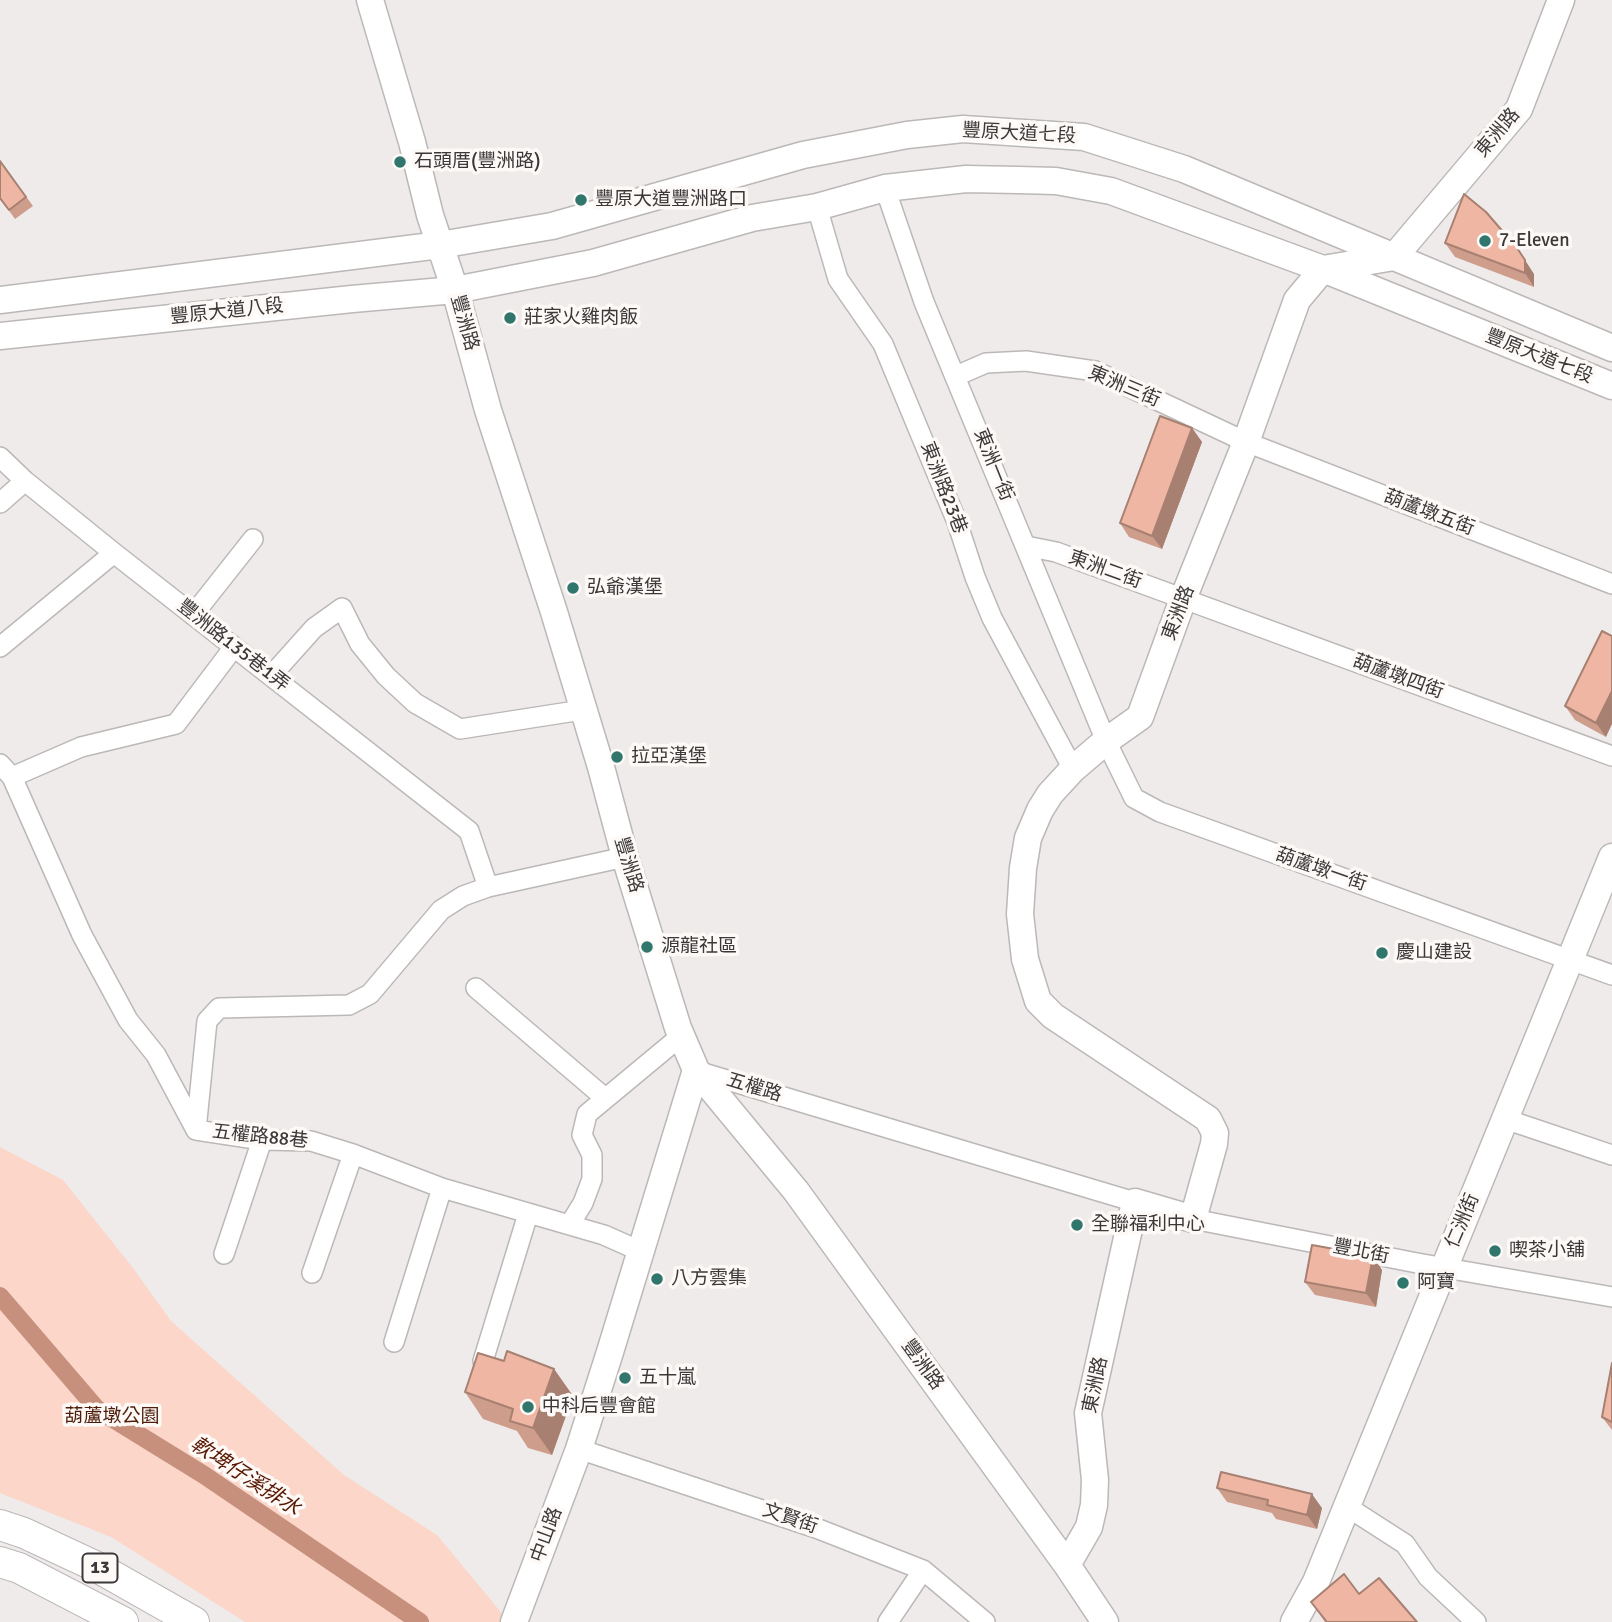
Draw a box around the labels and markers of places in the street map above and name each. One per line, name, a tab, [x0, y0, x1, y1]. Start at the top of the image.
place label: 石頭厝(豐洲路)	[414, 151, 541, 173]
marker: 石頭厝(豐洲路)	[392, 154, 408, 170]
place label: 豐原大道豐洲路口	[595, 189, 747, 211]
marker: 豐原大道豐洲路口	[573, 192, 589, 208]
place label: 7-Eleven	[1499, 230, 1570, 252]
marker: 7-Eleven	[1477, 233, 1493, 249]
place label: 莊家火雞肉飯	[524, 307, 638, 329]
marker: 莊家火雞肉飯	[502, 310, 518, 326]
place label: 弘爺漢堡	[587, 577, 663, 599]
marker: 弘爺漢堡	[565, 580, 581, 596]
place label: 拉亞漢堡	[631, 746, 707, 768]
marker: 拉亞漢堡	[609, 749, 625, 765]
place label: 源龍社區	[661, 936, 737, 958]
marker: 源龍社區	[639, 939, 655, 955]
place label: 慶山建設	[1396, 942, 1472, 964]
marker: 慶山建設	[1374, 945, 1390, 961]
place label: 全聯福利中心	[1091, 1214, 1205, 1236]
marker: 全聯福利中心	[1069, 1217, 1085, 1233]
place label: 喫茶小舖	[1509, 1240, 1585, 1262]
marker: 喫茶小舖	[1487, 1243, 1503, 1259]
place label: 八方雲集	[671, 1268, 747, 1290]
marker: 八方雲集	[649, 1271, 665, 1287]
place label: 阿寶	[1417, 1272, 1455, 1294]
marker: 阿寶	[1395, 1275, 1411, 1291]
place label: 五十嵐	[639, 1367, 696, 1389]
marker: 五十嵐	[617, 1370, 633, 1386]
place label: 中科后豐會館	[542, 1396, 656, 1418]
marker: 中科后豐會館	[520, 1399, 536, 1415]

